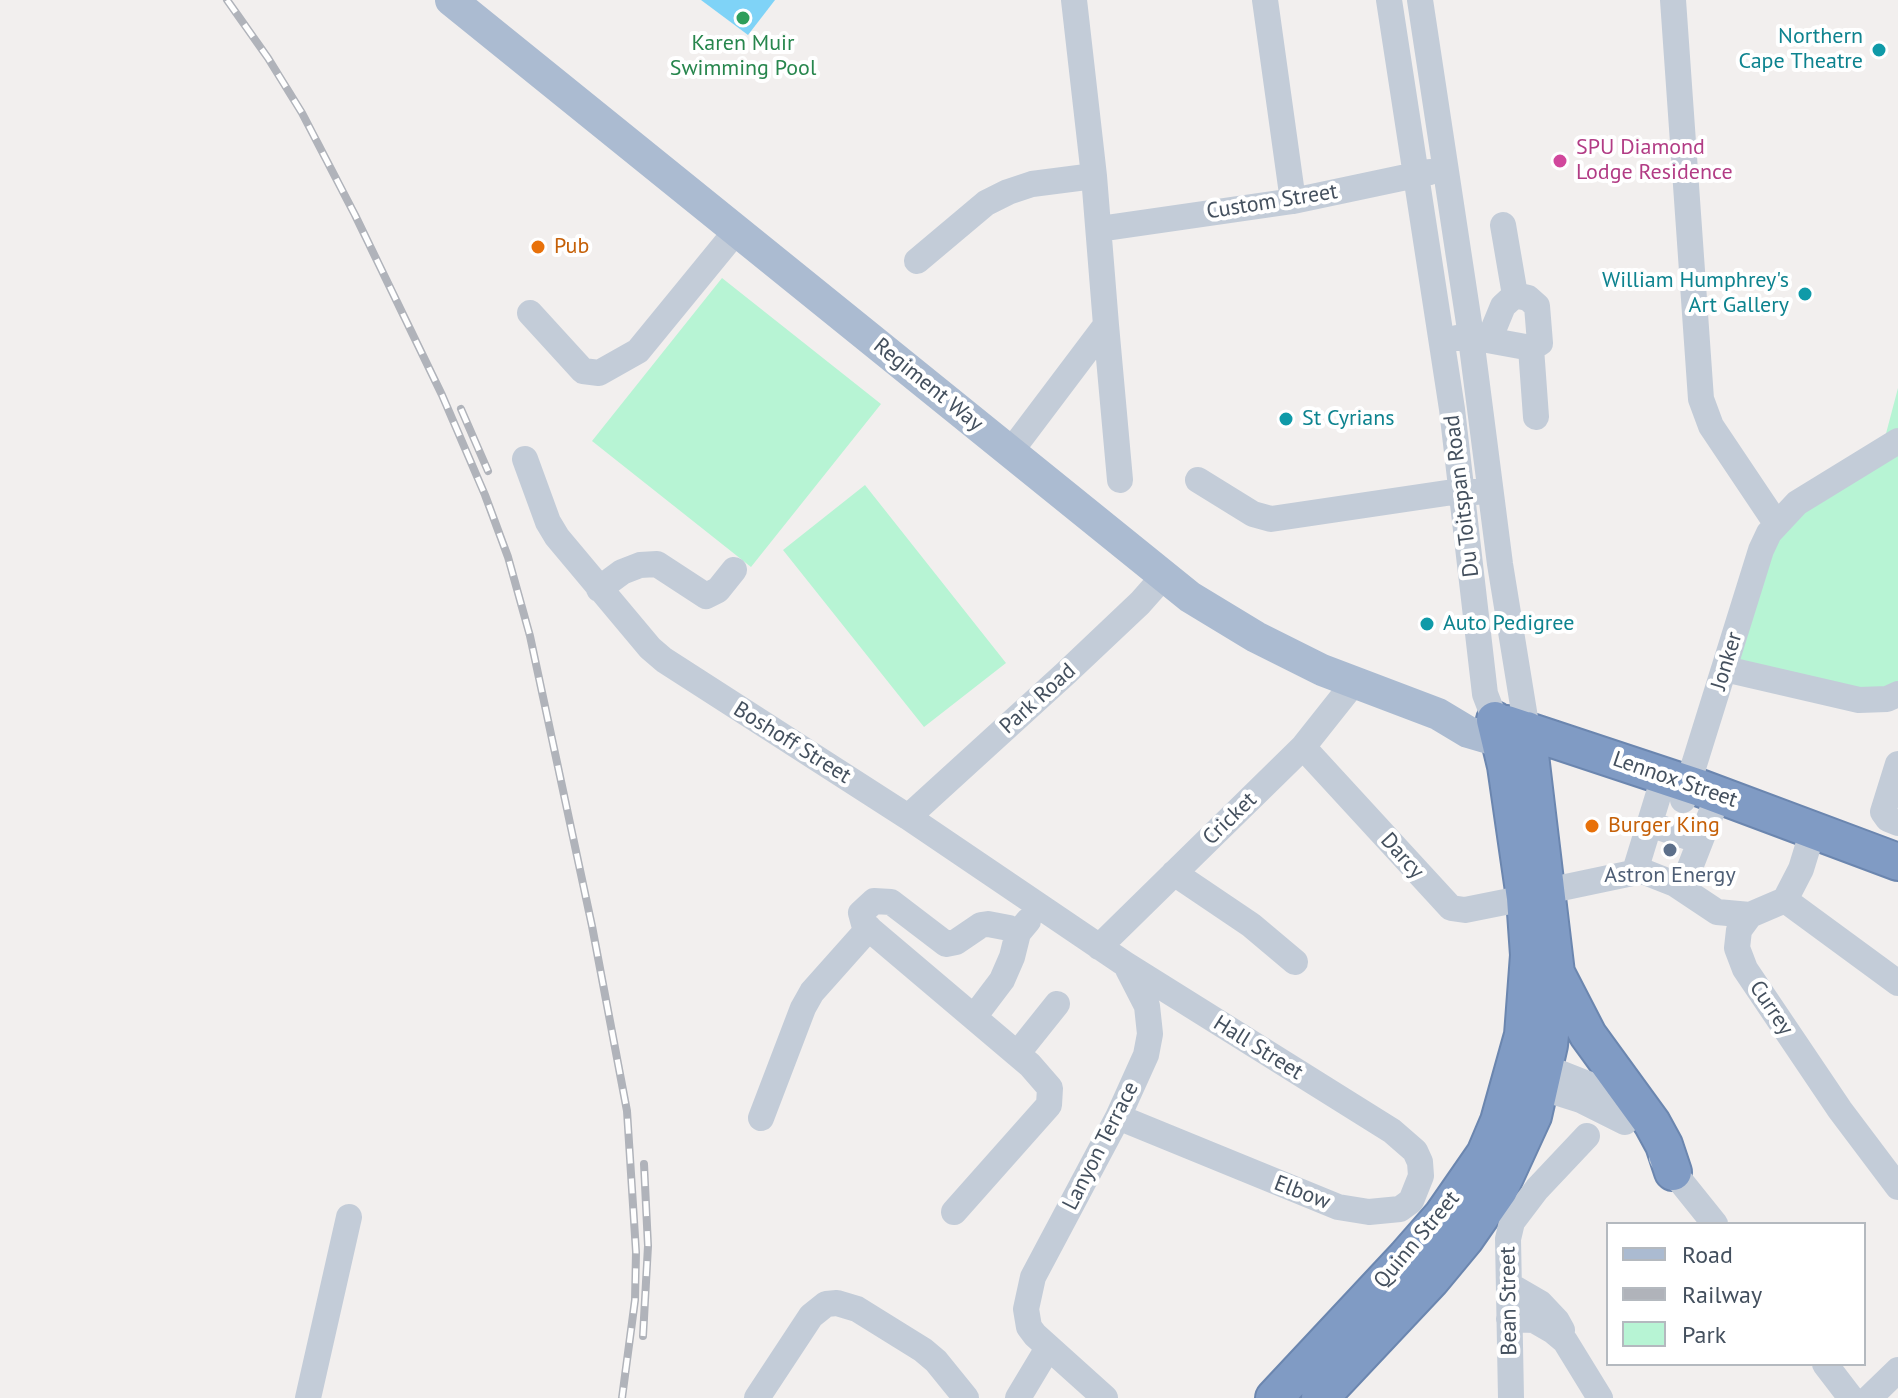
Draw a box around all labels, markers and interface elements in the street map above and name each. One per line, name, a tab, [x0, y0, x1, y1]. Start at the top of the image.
marker: Karen Muir Swimming Pool	[734, 9, 752, 27]
place label: Northern Cape Theatre	[1739, 24, 1863, 76]
place label: Karen Muir Swimming Pool	[670, 31, 816, 82]
marker: Northern Cape Theatre	[1870, 41, 1888, 59]
place label: SPU Diamond Lodge Residence	[1576, 135, 1733, 186]
marker: SPU Diamond Lodge Residence	[1551, 152, 1569, 170]
street label: Custom Street	[1205, 179, 1339, 225]
place label: Pub	[554, 234, 589, 260]
marker: Pub	[529, 238, 547, 256]
place label: William Humphrey's Art Gallery	[1602, 268, 1789, 320]
marker: William Humphrey's Art Gallery	[1796, 285, 1814, 303]
street label: Regiment Way	[868, 333, 988, 437]
place label: St Cyrians	[1302, 406, 1394, 432]
marker: St Cyrians	[1277, 410, 1295, 428]
street label: Du Toitspan Road	[1439, 413, 1485, 579]
place label: Auto Pedigree	[1443, 611, 1574, 637]
marker: Auto Pedigree	[1418, 615, 1436, 633]
street label: Jonker	[1706, 629, 1748, 693]
street label: Park Road	[995, 658, 1081, 740]
street label: Boshoff Street	[728, 696, 856, 790]
street label: Lennox Street	[1609, 746, 1741, 814]
street label: Cricket	[1198, 787, 1262, 851]
place label: Burger King	[1608, 813, 1720, 839]
marker: Burger King	[1583, 817, 1601, 835]
street label: Darcy	[1375, 828, 1429, 884]
marker: Astron Energy	[1661, 841, 1679, 859]
place label: Astron Energy	[1604, 863, 1736, 889]
street label: Currey	[1743, 976, 1799, 1040]
street label: Hall Street	[1208, 1010, 1308, 1086]
street label: Lanyon Terrace	[1057, 1077, 1145, 1215]
street label: Elbow	[1270, 1170, 1334, 1216]
street label: Quinn Street	[1369, 1186, 1465, 1294]
legend	[1606, 1222, 1866, 1366]
text: Road	[1682, 1239, 1733, 1270]
street label: Bean Street	[1495, 1246, 1523, 1356]
text: Railway	[1682, 1279, 1762, 1310]
text: Park	[1682, 1319, 1726, 1350]

